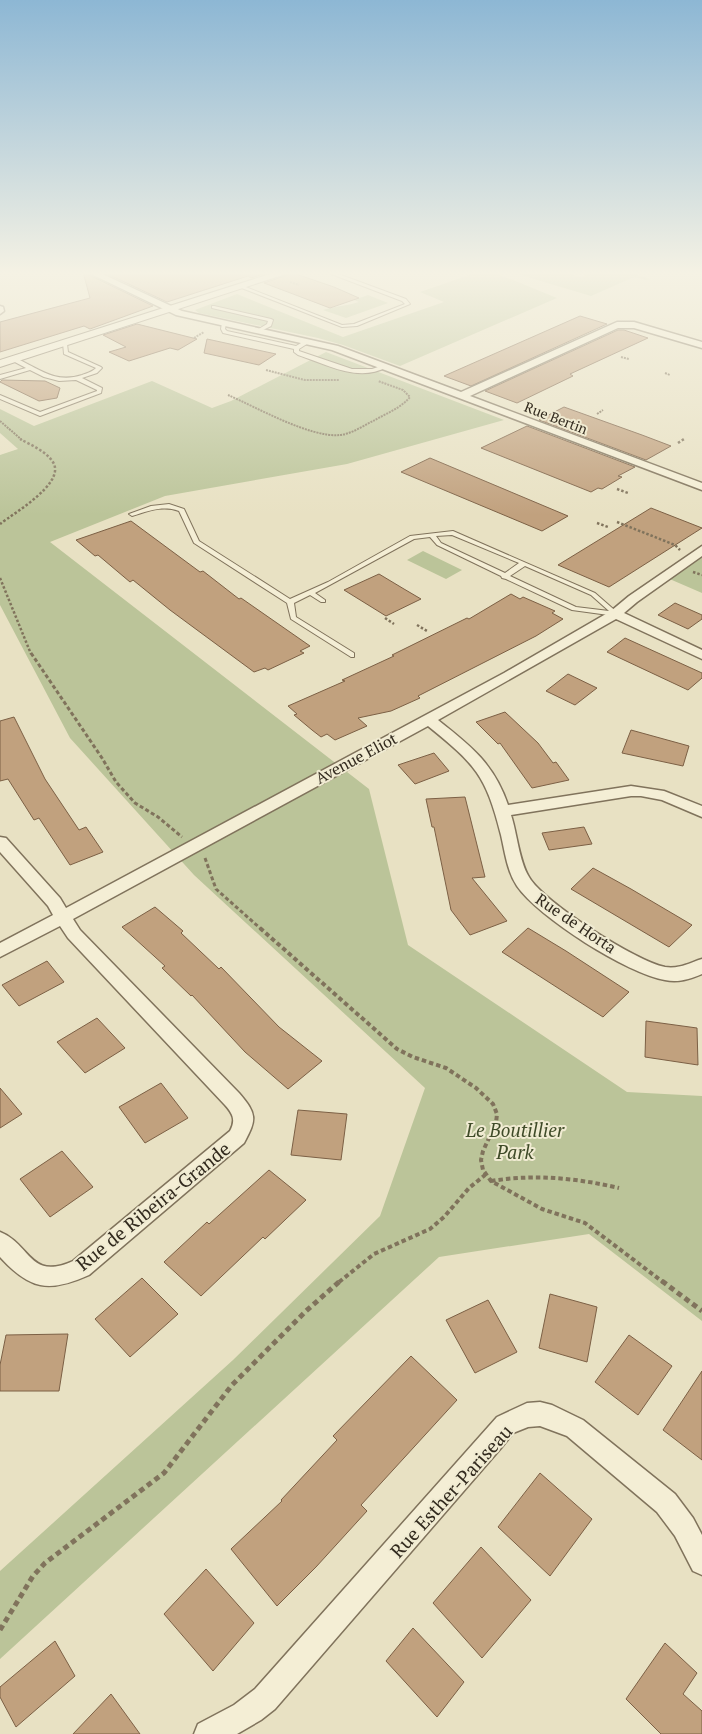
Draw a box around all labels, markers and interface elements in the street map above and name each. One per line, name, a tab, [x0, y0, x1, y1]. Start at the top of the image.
street label: Rue Bertin	[522, 397, 591, 438]
street label: Avenue Eliot	[311, 727, 401, 789]
street label: Rue de Horta	[531, 888, 621, 958]
park label: Le Boutillier Park	[465, 1117, 565, 1164]
street label: Rue de Ribeira-Grande	[70, 1136, 235, 1276]
street label: Rue Esther-Pariseau	[384, 1419, 517, 1563]

